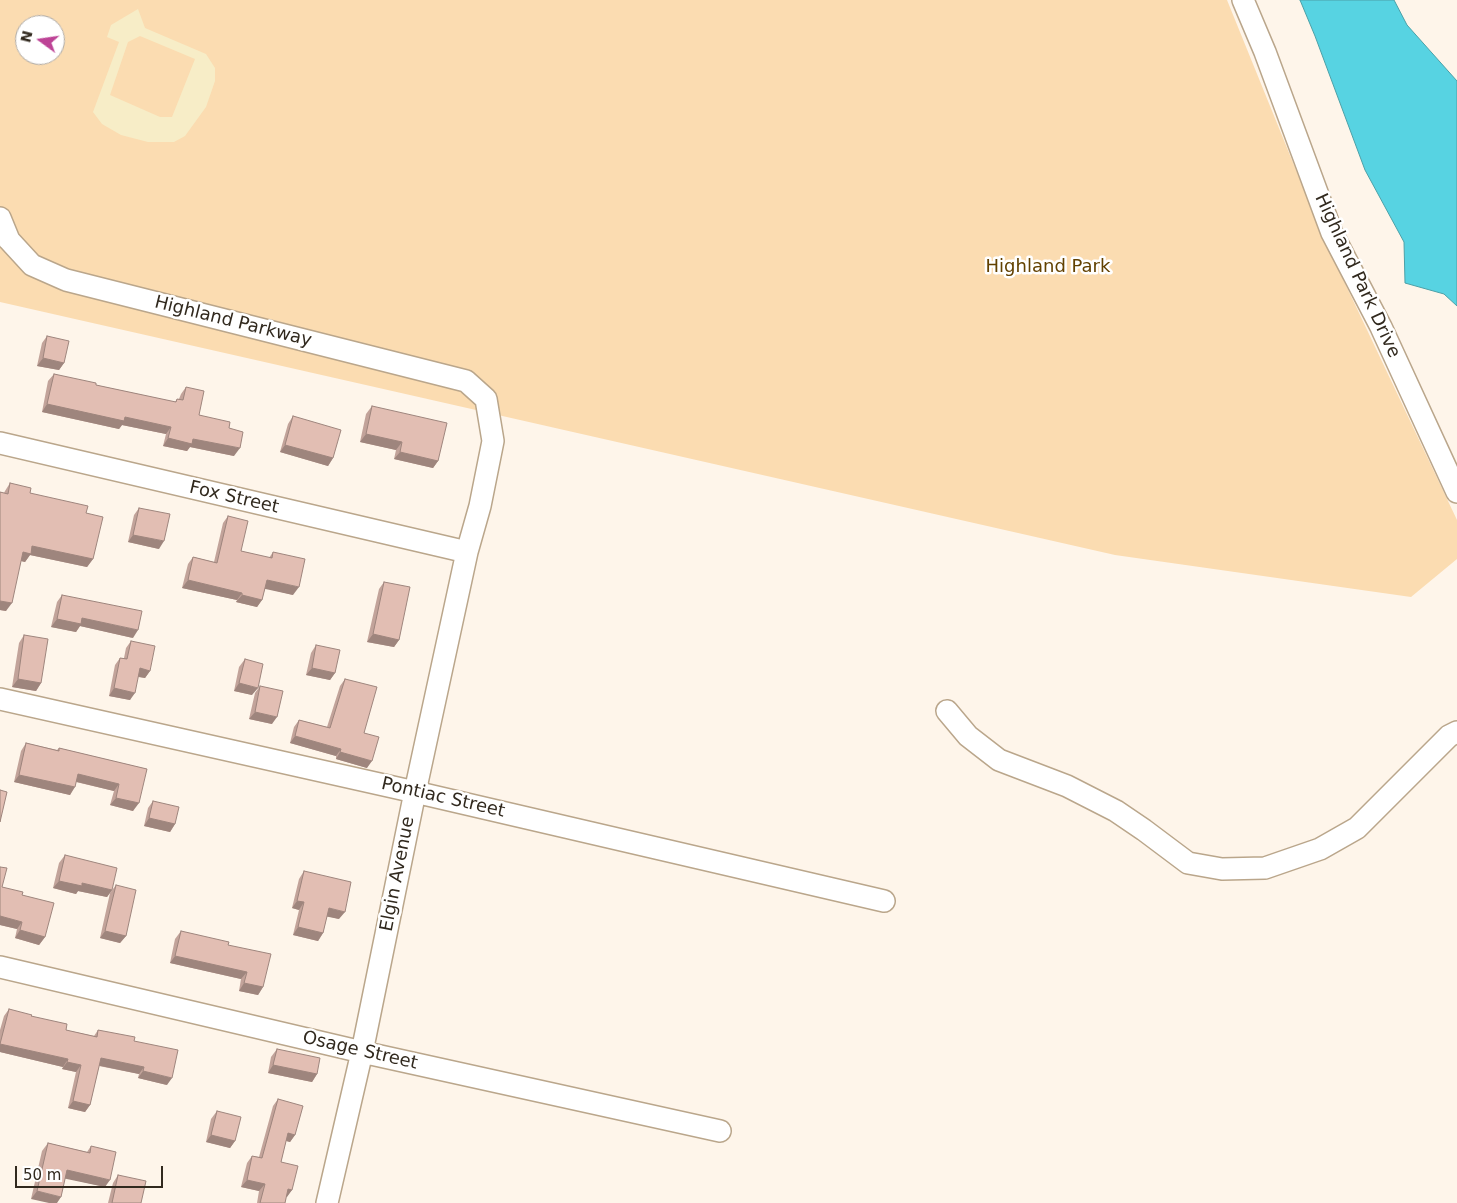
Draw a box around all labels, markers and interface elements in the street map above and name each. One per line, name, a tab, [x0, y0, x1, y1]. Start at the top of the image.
north arrow	[15, 15, 65, 65]
text: N	[17, 29, 36, 44]
street label: Highland Park Drive	[1309, 191, 1405, 361]
park label: Highland Park	[986, 256, 1110, 278]
street label: Highland Parkway	[152, 292, 314, 352]
street label: Fox Street	[187, 477, 281, 519]
street label: Pontiac Street	[379, 773, 507, 823]
street label: Elgin Avenue	[376, 815, 420, 933]
street label: Osage Street	[300, 1027, 420, 1075]
scale bar	[18, 1156, 165, 1188]
text: 50 m	[23, 1166, 61, 1184]

